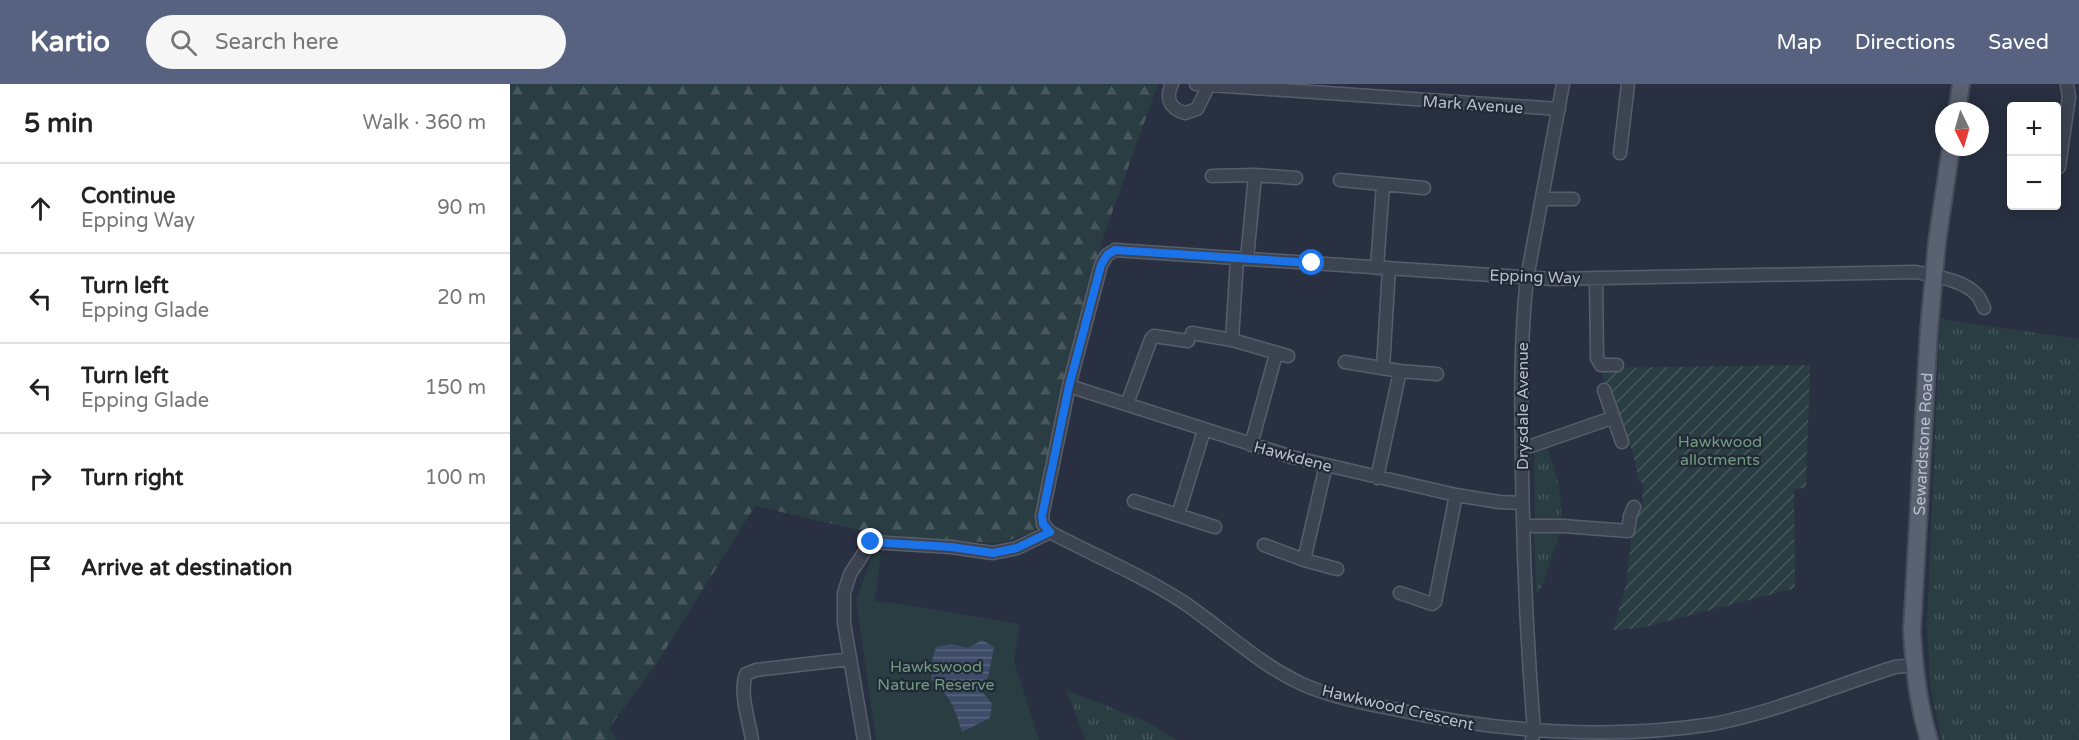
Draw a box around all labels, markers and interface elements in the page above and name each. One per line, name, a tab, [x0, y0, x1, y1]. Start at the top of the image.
search box	[146, 15, 566, 69]
text: Kartio	[30, 25, 110, 59]
icon: search	[167, 26, 200, 59]
text: Search here	[215, 29, 339, 55]
text: Map	[1776, 30, 1822, 55]
text: Directions	[1855, 30, 1955, 55]
text: Saved	[1988, 30, 2049, 55]
street label: Mark Avenue	[1422, 92, 1524, 118]
north arrow	[1935, 102, 1989, 156]
map controls	[2007, 102, 2061, 210]
button: +	[2007, 102, 2061, 156]
text: 5 min	[24, 108, 93, 139]
text: Walk · 360 m	[363, 111, 486, 135]
button: −	[2007, 156, 2061, 210]
text: Continue	[81, 183, 176, 209]
icon: ahead	[24, 192, 57, 225]
text: 90 m	[437, 196, 486, 220]
text: Epping Way	[81, 209, 195, 233]
route start	[1298, 249, 1324, 275]
street label: Epping Way	[1489, 265, 1581, 289]
text: Turn left	[81, 273, 169, 299]
icon: left	[24, 282, 57, 315]
text: 20 m	[437, 286, 486, 310]
text: Epping Glade	[81, 299, 209, 323]
street label: Drysdale Avenue	[1513, 342, 1533, 470]
text: Turn left	[81, 363, 169, 389]
icon: left	[24, 372, 57, 405]
street label: Sewardstone Road	[1910, 372, 1938, 516]
text: 150 m	[425, 376, 486, 400]
text: Epping Glade	[81, 389, 209, 413]
park label: Hawkwood allotments	[1678, 432, 1762, 470]
street label: Hawkdene	[1251, 437, 1334, 477]
icon: right	[24, 462, 57, 495]
text: Turn right	[81, 465, 183, 491]
text: 100 m	[425, 466, 486, 490]
route end	[857, 528, 883, 554]
icon: arrive	[24, 552, 57, 585]
text: Arrive at destination	[81, 555, 292, 581]
park label: Hawkswood Nature Reserve	[877, 657, 995, 695]
street label: Hawkwood Crescent	[1320, 681, 1476, 735]

